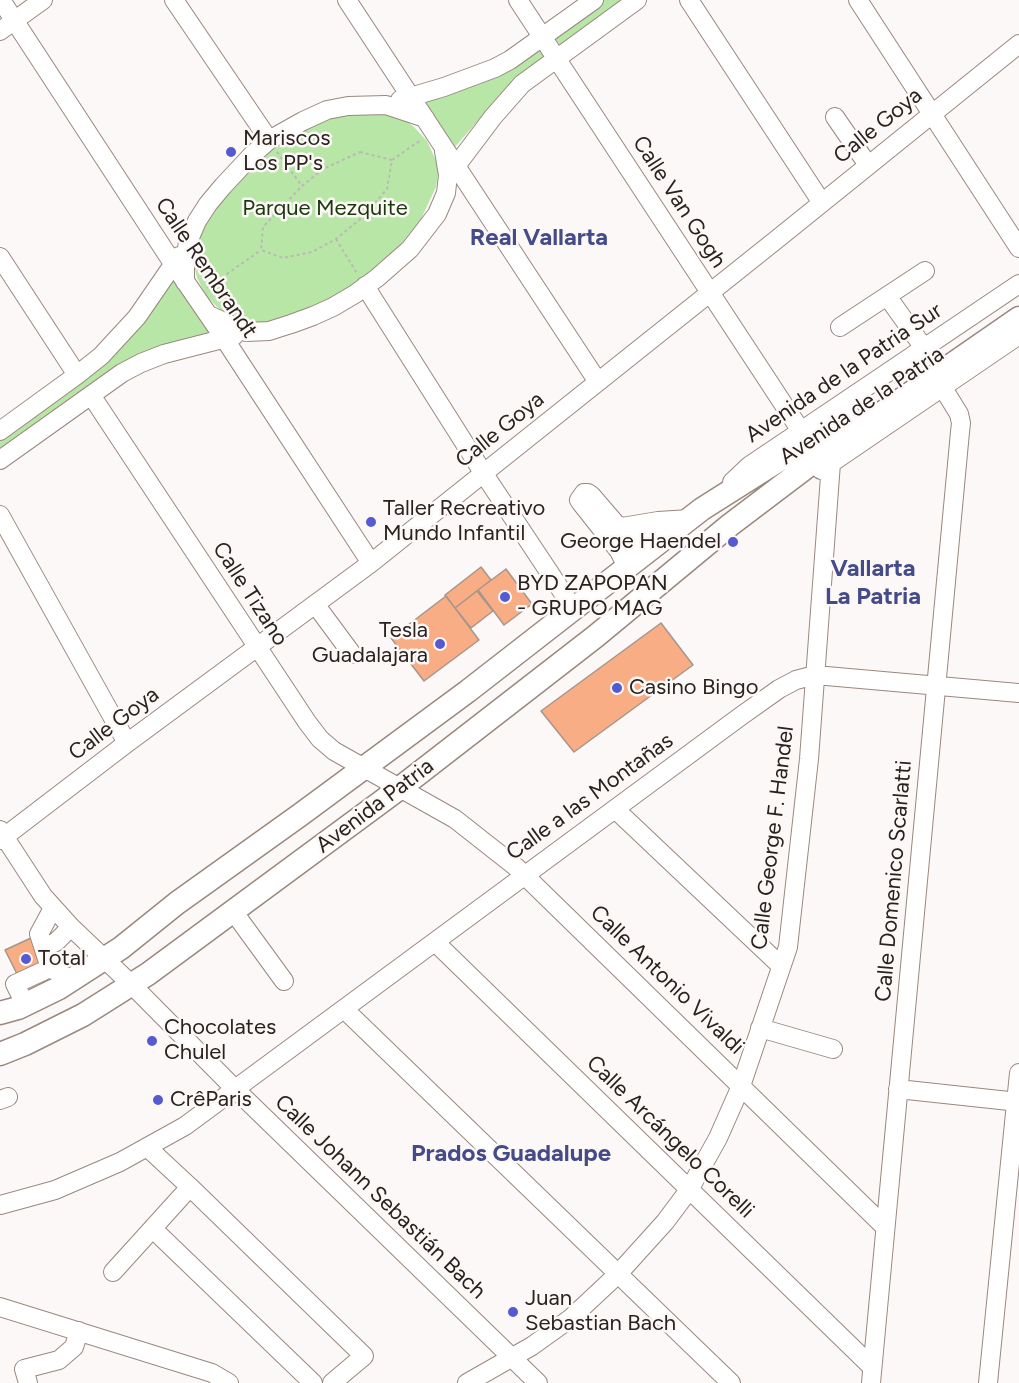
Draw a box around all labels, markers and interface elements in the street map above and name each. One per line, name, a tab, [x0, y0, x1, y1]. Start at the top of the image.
street label: Calle Goya	[829, 82, 927, 170]
place label: Mariscos Los PP's	[243, 126, 331, 178]
street label: Calle Van Gogh	[626, 131, 732, 273]
marker: Mariscos Los PP's	[224, 145, 238, 159]
street label: Calle Rembrandt	[149, 193, 263, 343]
park label: Parque Mezquite	[242, 196, 408, 222]
district label: Real Vallarta	[470, 224, 608, 252]
street label: Avenida de la Patria Sur	[741, 297, 947, 449]
street label: Avenida de la Patria	[775, 341, 949, 471]
street label: Calle Goya	[451, 386, 549, 474]
place label: Taller Recreativo Mundo Infantil	[383, 496, 545, 548]
marker: Taller Recreativo Mundo Infantil	[364, 515, 378, 529]
place label: George Haendel	[560, 529, 721, 555]
marker: George Haendel	[726, 535, 740, 549]
street label: Calle Tizano	[207, 537, 293, 651]
district label: Vallarta La Patria	[825, 555, 921, 611]
place label: BYD ZAPOPAN - GRUPO MAG	[517, 571, 668, 622]
marker: BYD ZAPOPAN - GRUPO MAG	[498, 590, 512, 604]
place label: Tesla Guadalajara	[312, 618, 428, 670]
marker: Tesla Guadalajara	[433, 637, 447, 651]
place label: Casino Bingo	[629, 675, 758, 701]
marker: Casino Bingo	[610, 681, 624, 695]
street label: Calle Goya	[64, 682, 164, 766]
street label: Calle George F. Handel	[746, 725, 800, 951]
street label: Calle a las Montañas	[502, 728, 678, 866]
street label: Avenida Patria	[311, 753, 439, 859]
street label: Calle Domenico Scarlatti	[870, 759, 918, 1003]
street label: Calle Antonio Vivaldi	[585, 900, 749, 1060]
place label: Total	[38, 946, 86, 972]
marker: Total	[19, 952, 33, 966]
place label: Chocolates Chulel	[164, 1015, 276, 1066]
marker: Chocolates Chulel	[145, 1034, 159, 1048]
street label: Calle Arcángelo Corelli	[581, 1050, 759, 1224]
place label: CrêParis	[170, 1087, 252, 1113]
street label: Calle Johann Sebastián Bach	[269, 1089, 491, 1305]
marker: CrêParis	[151, 1093, 165, 1107]
district label: Prados Guadalupe	[411, 1140, 611, 1168]
place label: Juan Sebastian Bach	[525, 1286, 676, 1338]
marker: Juan Sebastian Bach	[506, 1305, 520, 1319]

